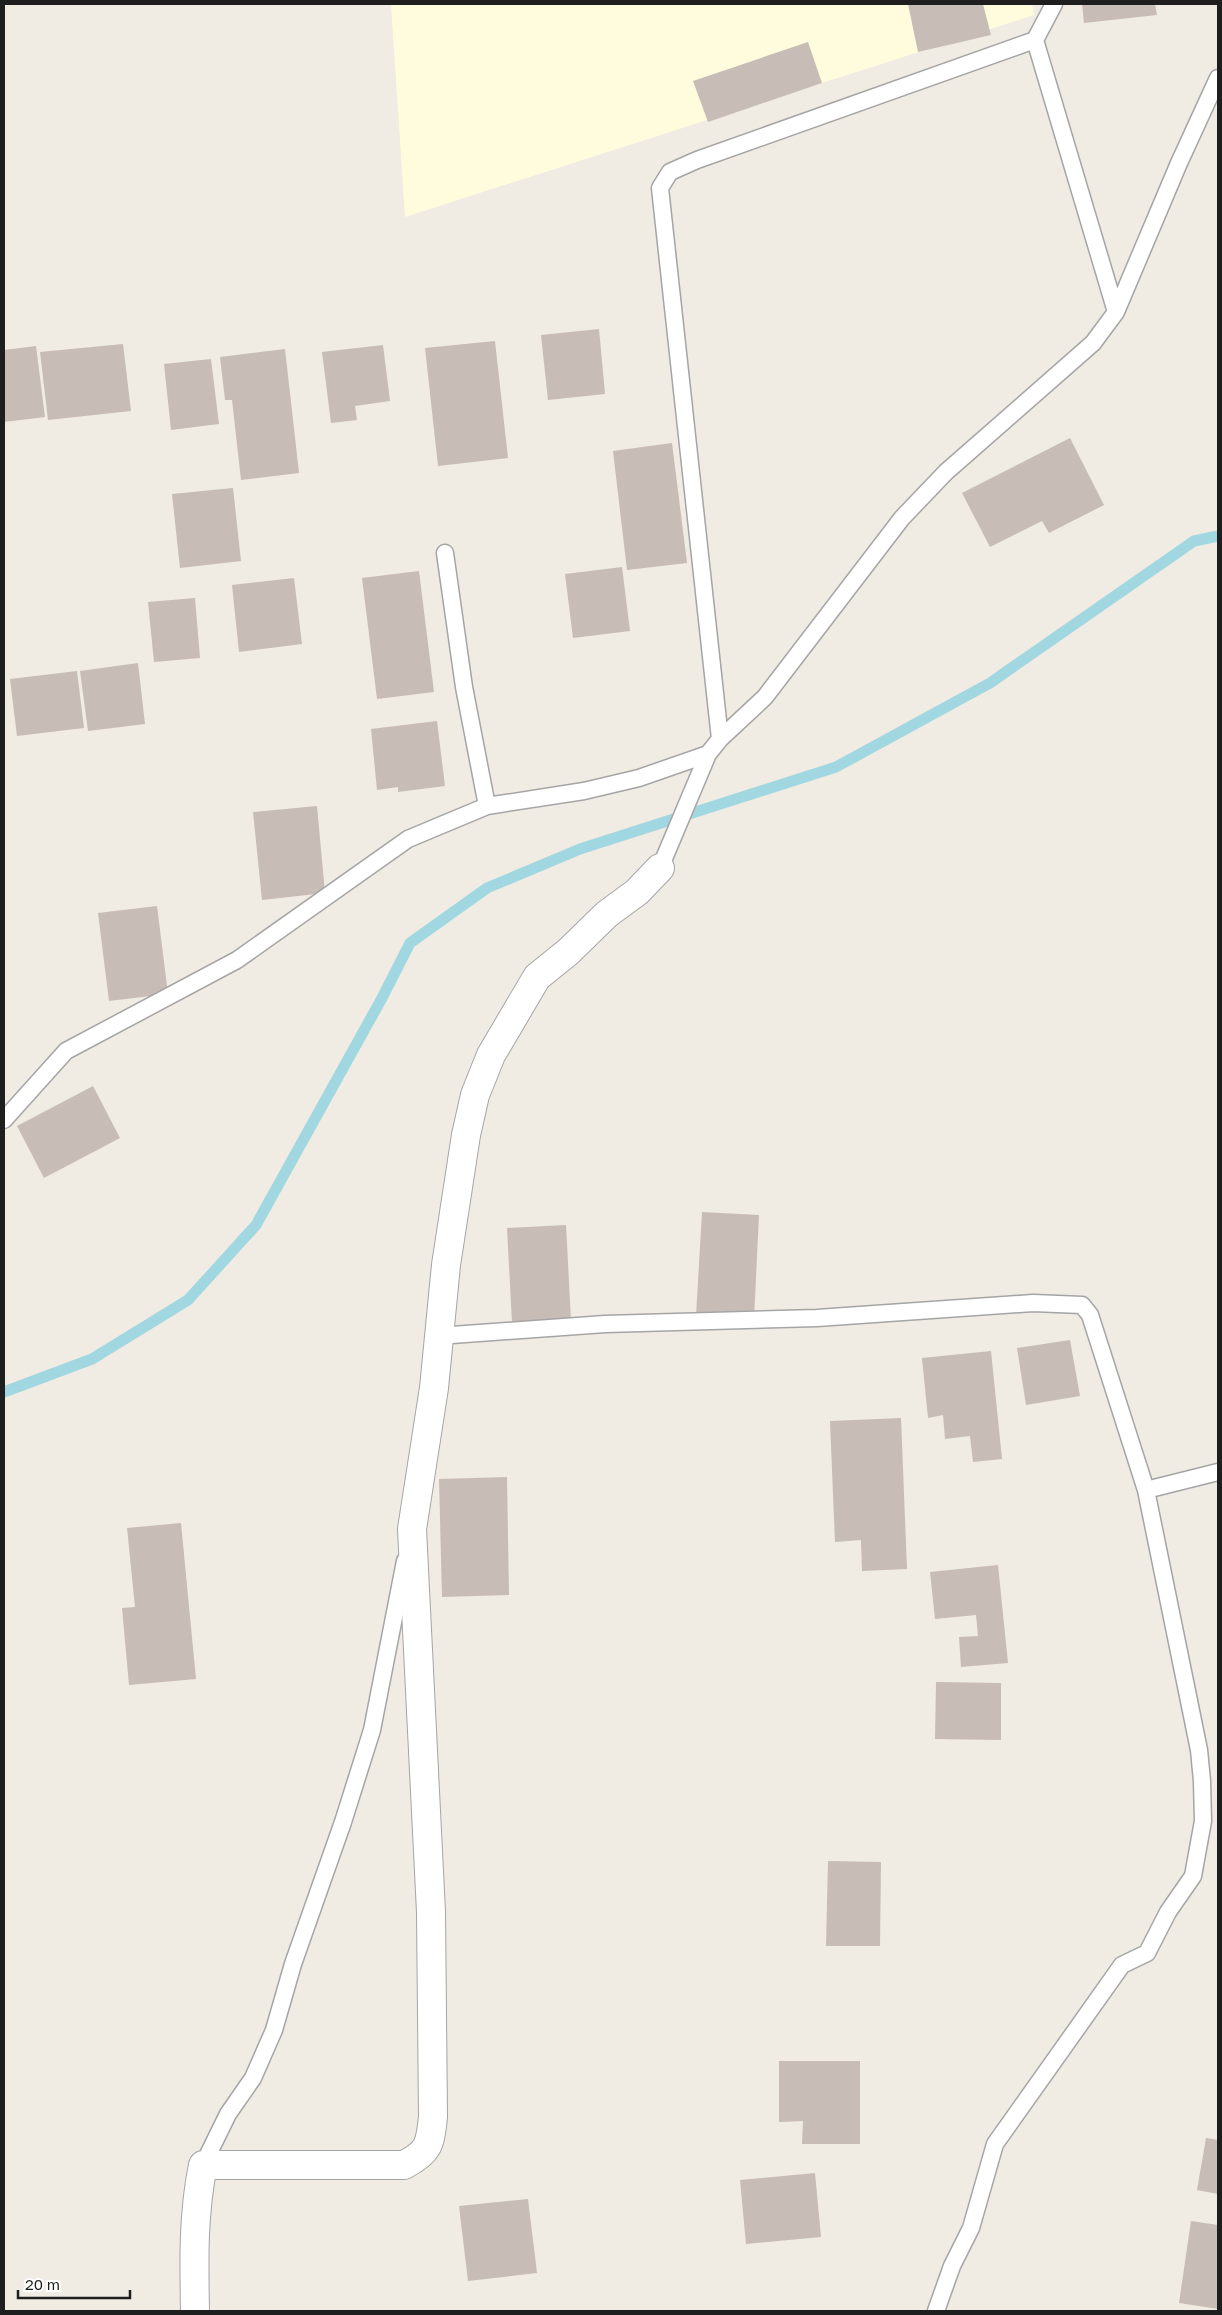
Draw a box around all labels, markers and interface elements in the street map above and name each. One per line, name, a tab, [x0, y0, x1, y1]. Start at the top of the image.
scale bar	[18, 2268, 130, 2300]
text: 20 m	[25, 2275, 60, 2293]

